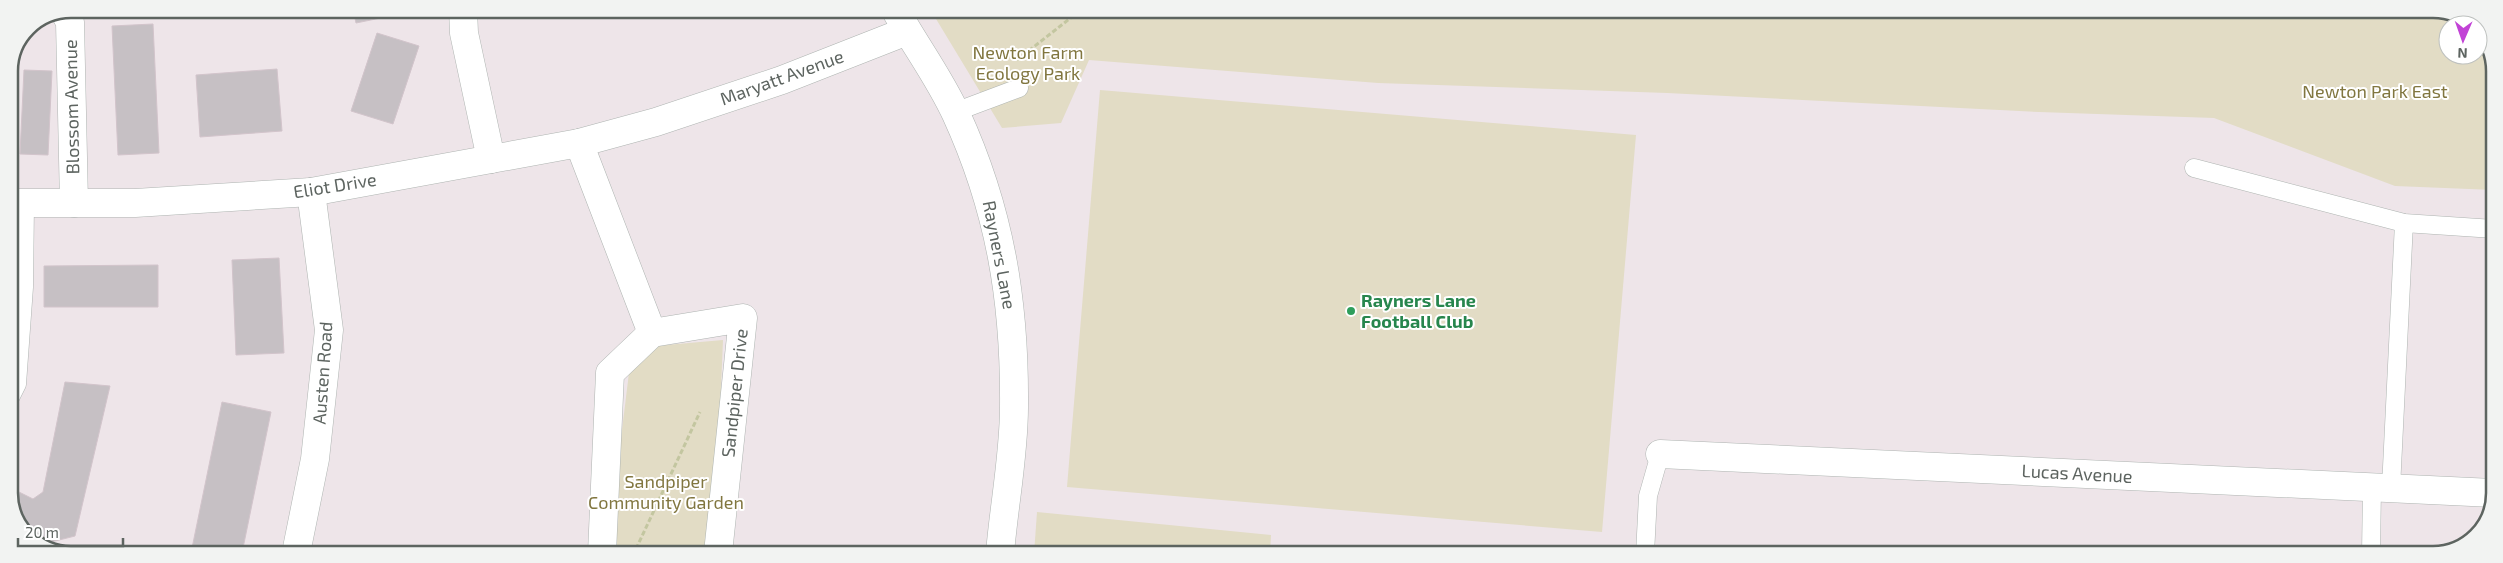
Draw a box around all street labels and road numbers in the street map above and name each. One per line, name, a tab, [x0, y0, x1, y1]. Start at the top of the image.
street label: Blossom Avenue	[59, 39, 83, 175]
street label: Maryatt Avenue	[717, 45, 846, 110]
street label: Eliot Drive	[292, 168, 378, 202]
street label: Rayners Lane	[979, 199, 1021, 311]
street label: Austen Road	[307, 321, 337, 425]
street label: Sandpiper Drive	[716, 327, 752, 458]
street label: Lucas Avenue	[2021, 459, 2133, 487]

